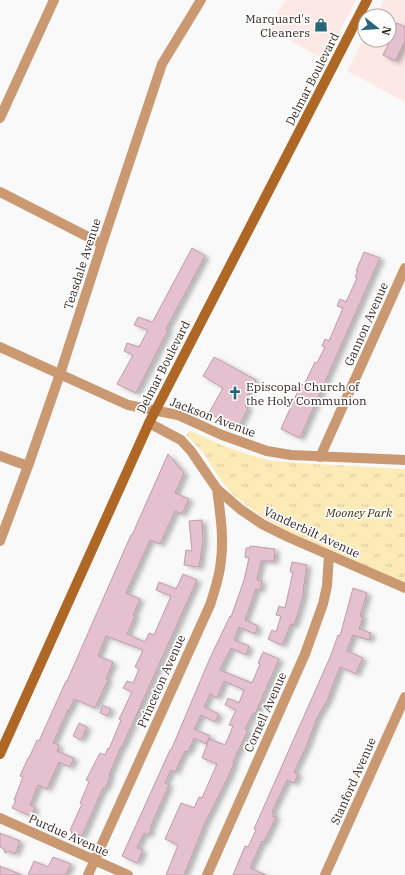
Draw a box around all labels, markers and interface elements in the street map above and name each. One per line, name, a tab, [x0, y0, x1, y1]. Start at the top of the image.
north arrow	[357, 8, 397, 48]
place label: Marquard's Cleaners	[245, 11, 310, 40]
shop icon: Marquard's Cleaners	[313, 17, 329, 33]
text: N	[379, 25, 395, 37]
street label: Delmar Boulevard	[282, 30, 342, 128]
street label: Teasdale Avenue	[60, 216, 104, 312]
street label: Gannon Avenue	[341, 280, 391, 368]
street label: Delmar Boulevard	[133, 318, 193, 416]
place label: Episcopal Church of the Holy Communion	[246, 379, 367, 408]
church icon: Episcopal Church of the Holy Communion	[227, 385, 243, 401]
street label: Jackson Avenue	[168, 394, 258, 440]
street label: Vanderbilt Avenue	[262, 503, 362, 561]
park label: Mooney Park	[325, 505, 393, 520]
street label: Princeton Avenue	[134, 632, 188, 730]
street label: Cornell Avenue	[241, 670, 289, 754]
street label: Stanford Avenue	[327, 735, 379, 827]
street label: Purdue Avenue	[26, 811, 112, 859]

